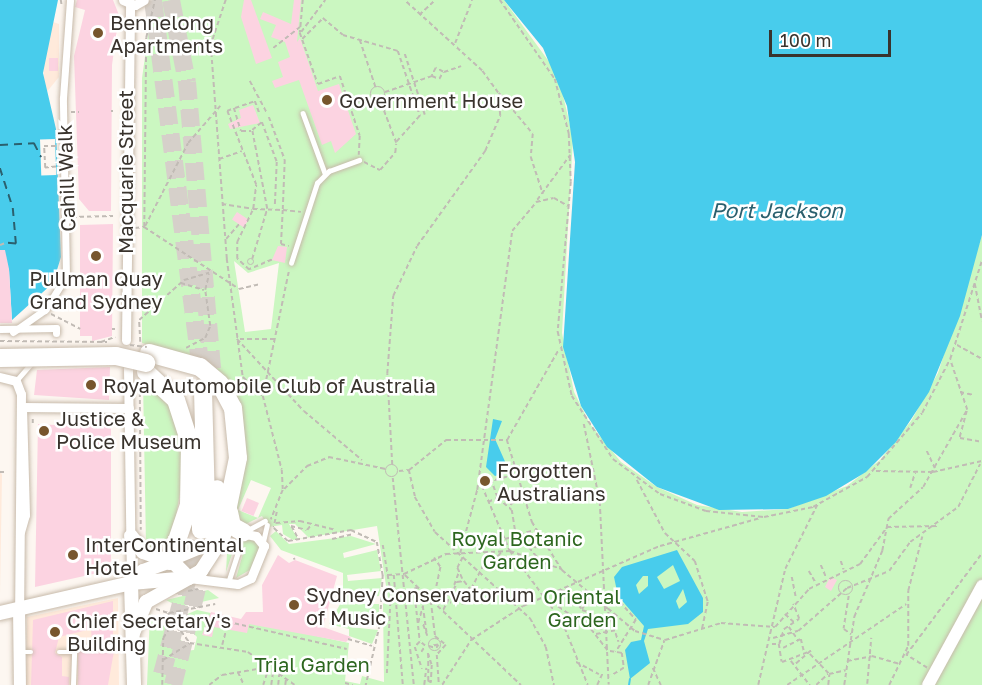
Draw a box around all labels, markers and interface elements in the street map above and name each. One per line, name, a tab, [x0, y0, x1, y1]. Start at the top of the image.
place label: Bennelong Apartments	[110, 10, 223, 57]
scale bar	[772, 18, 894, 56]
marker: Bennelong Apartments	[91, 26, 105, 40]
text: 100 m	[780, 29, 831, 51]
place label: Government House	[339, 88, 523, 112]
street label: Macquarie Street	[113, 90, 137, 254]
marker: Government House	[320, 93, 334, 107]
street label: Cahill Walk	[52, 124, 80, 232]
water label: Port Jackson	[711, 197, 843, 223]
marker: Pullman Quay Grand Sydney	[89, 249, 103, 263]
place label: Pullman Quay Grand Sydney	[29, 266, 163, 313]
place label: Royal Automobile Club of Australia	[103, 373, 436, 397]
marker: Royal Automobile Club of Australia	[84, 378, 98, 392]
place label: Justice & Police Museum	[56, 407, 201, 454]
marker: Justice & Police Museum	[37, 424, 51, 438]
place label: Forgotten Australians	[497, 458, 606, 505]
marker: Forgotten Australians	[478, 474, 492, 488]
park label: Royal Botanic Garden	[451, 526, 583, 573]
place label: InterContinental Hotel	[85, 532, 244, 579]
marker: InterContinental Hotel	[66, 548, 80, 562]
place label: Sydney Conservatorium of Music	[306, 582, 535, 629]
park label: Oriental Garden	[543, 584, 621, 631]
marker: Sydney Conservatorium of Music	[287, 598, 301, 612]
place label: Chief Secretary's Building	[67, 608, 231, 655]
marker: Chief Secretary's Building	[48, 625, 62, 639]
park label: Trial Garden	[254, 652, 370, 676]

